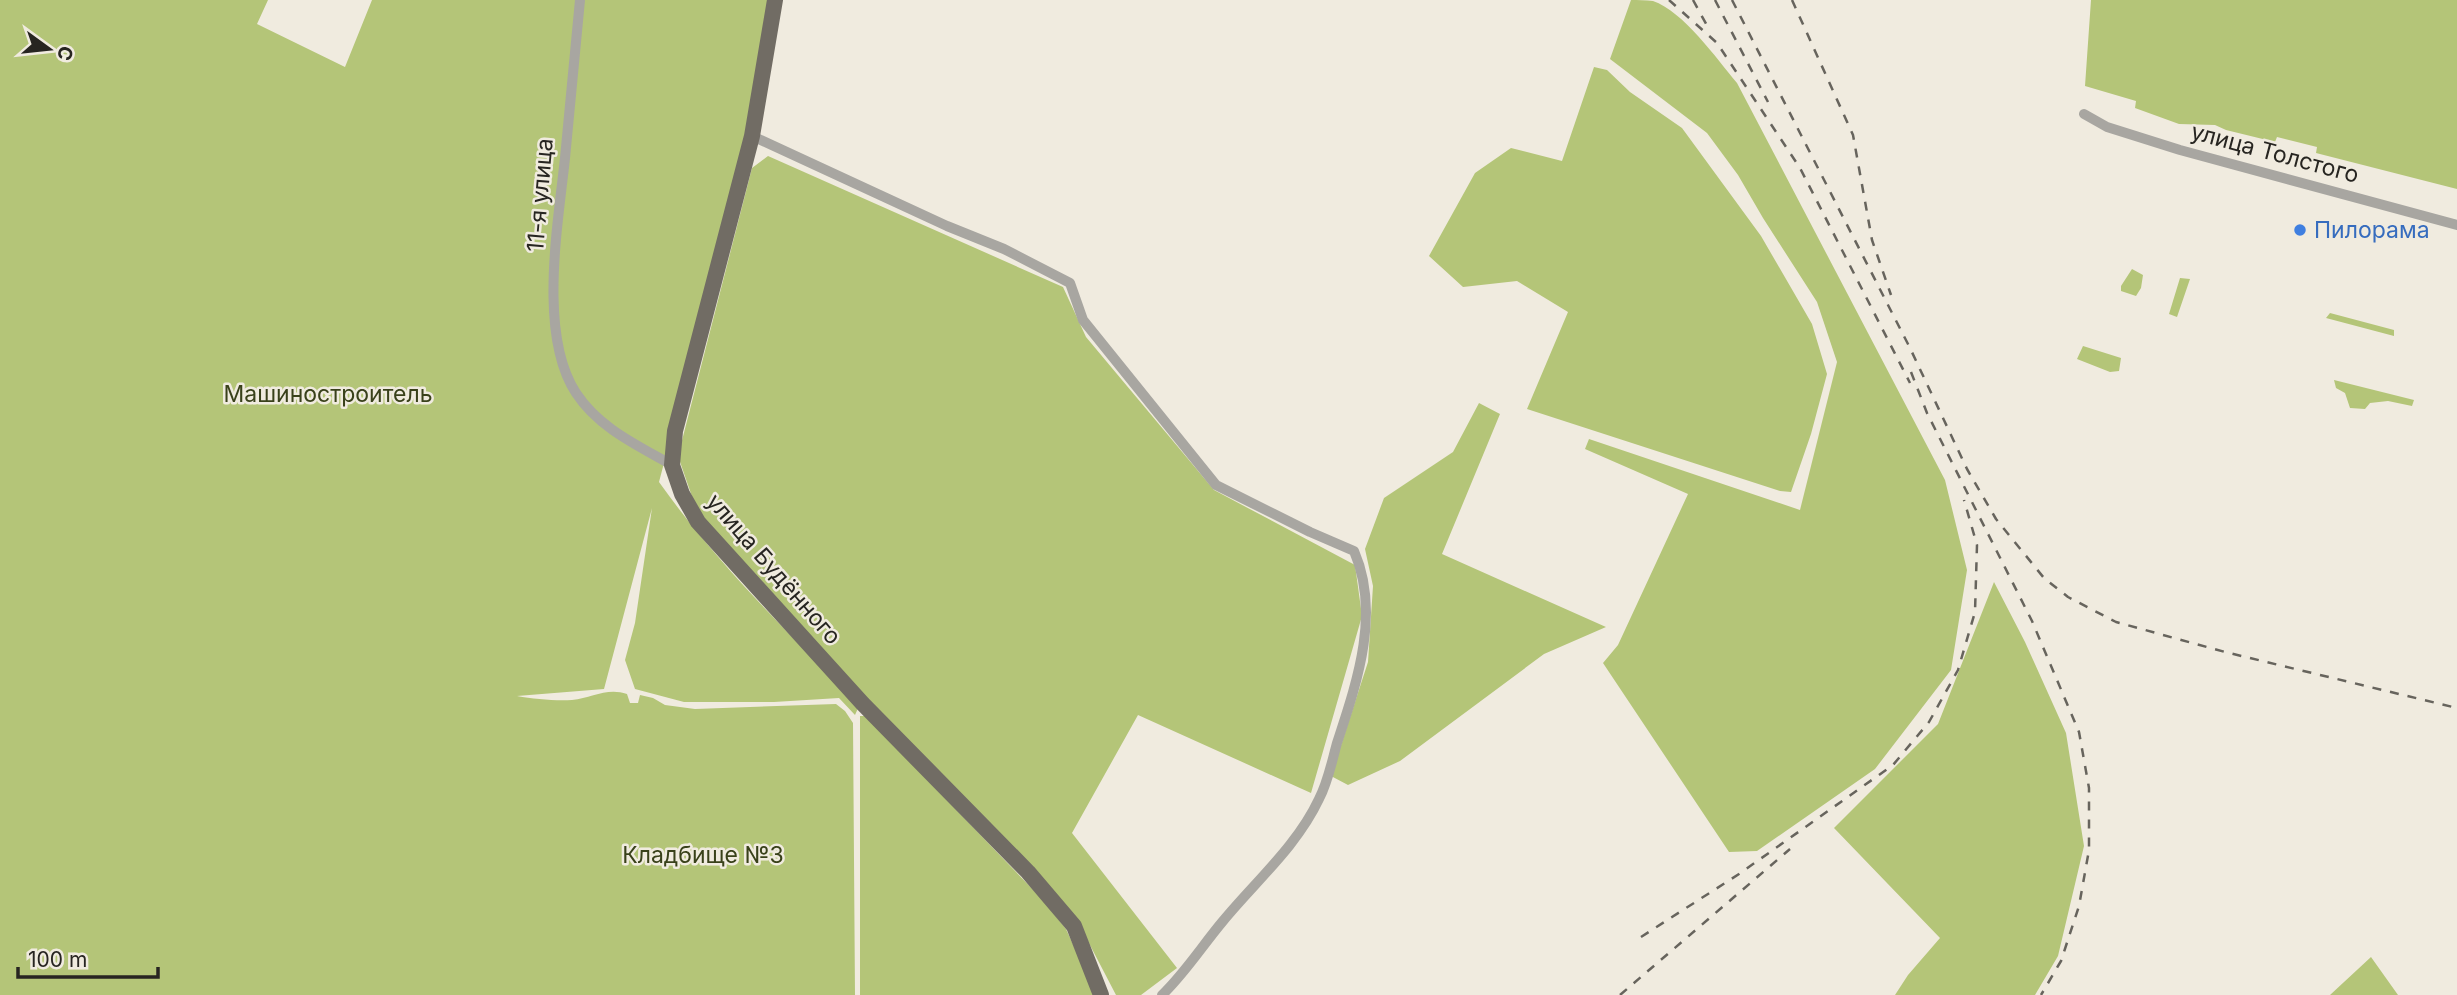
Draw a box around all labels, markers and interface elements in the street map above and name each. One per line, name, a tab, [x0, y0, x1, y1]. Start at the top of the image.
north arrow	[14, 14, 84, 84]
text: С	[52, 44, 78, 63]
street label: улица Толстого	[2188, 117, 2362, 189]
street label: 11-я улица	[521, 137, 559, 253]
place label: Пилорама	[2314, 216, 2430, 244]
marker: Пилорама	[2292, 222, 2308, 238]
park label: Машиностроитель	[223, 380, 433, 408]
street label: улица Будённого	[701, 488, 847, 650]
park label: Кладбище №3	[622, 841, 784, 869]
scale bar	[18, 936, 158, 980]
text: 100 m	[28, 947, 87, 972]

